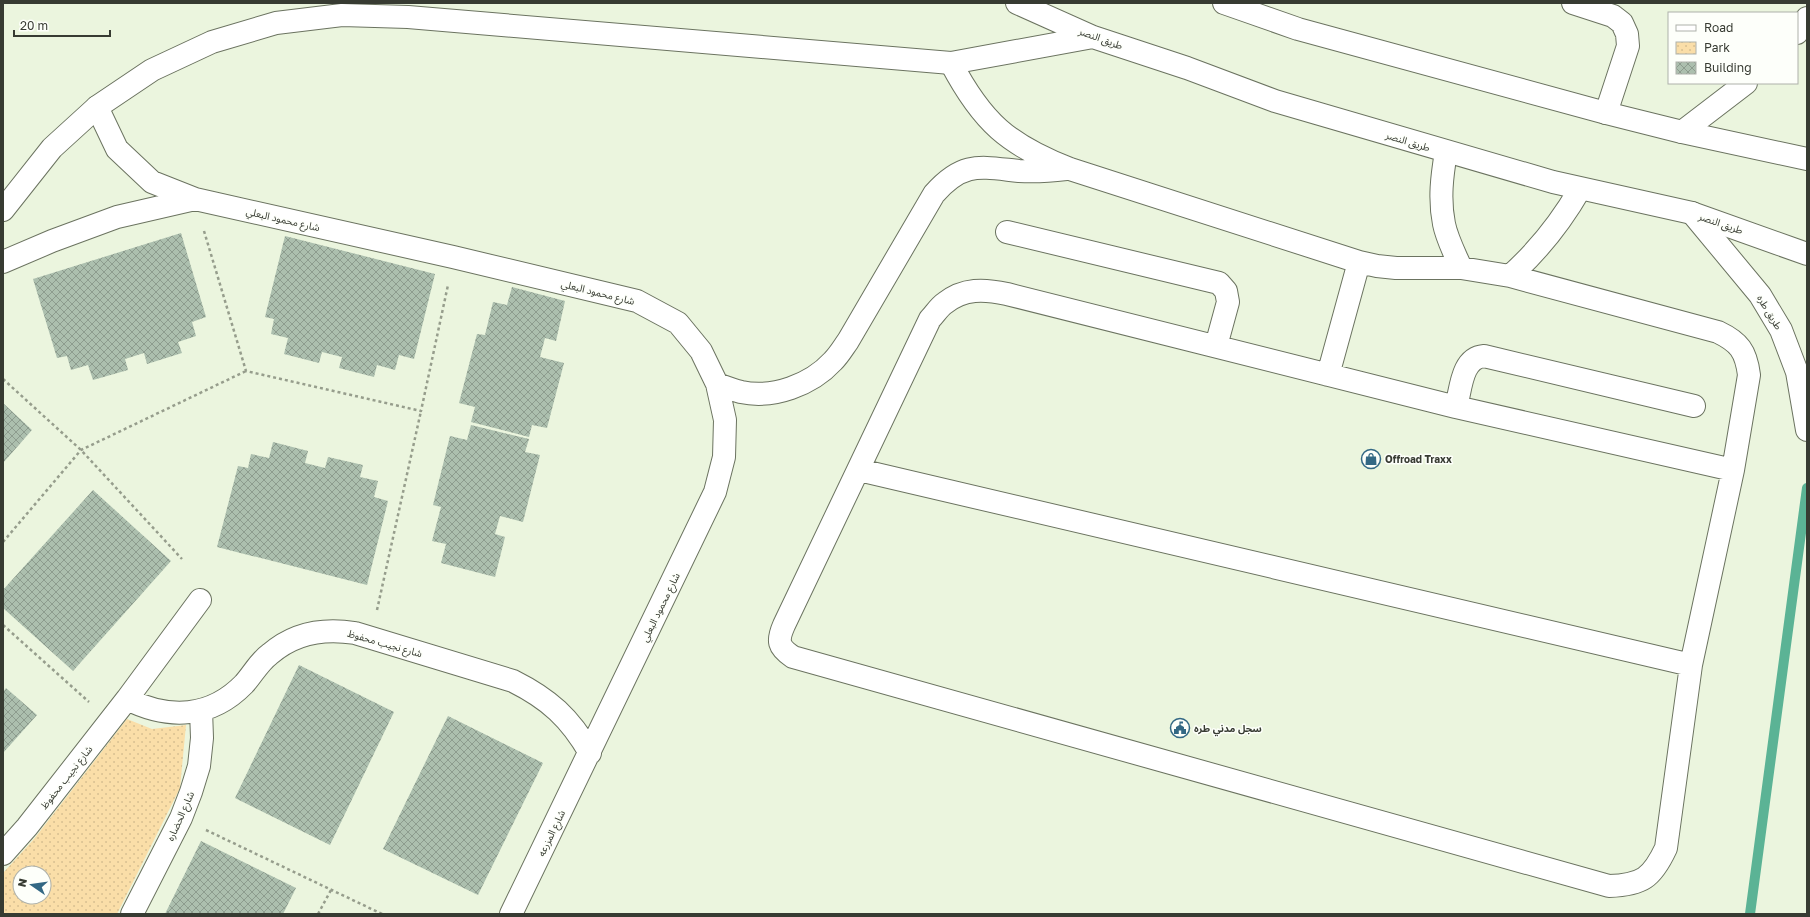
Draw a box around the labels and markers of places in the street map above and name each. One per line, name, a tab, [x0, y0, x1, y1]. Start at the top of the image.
shop icon: Offroad Traxx	[1360, 448, 1382, 470]
place label: Offroad Traxx	[1385, 453, 1452, 465]
public building icon: سجل مدني طره	[1169, 717, 1191, 739]
place label: سجل مدني طره	[1194, 722, 1262, 737]

